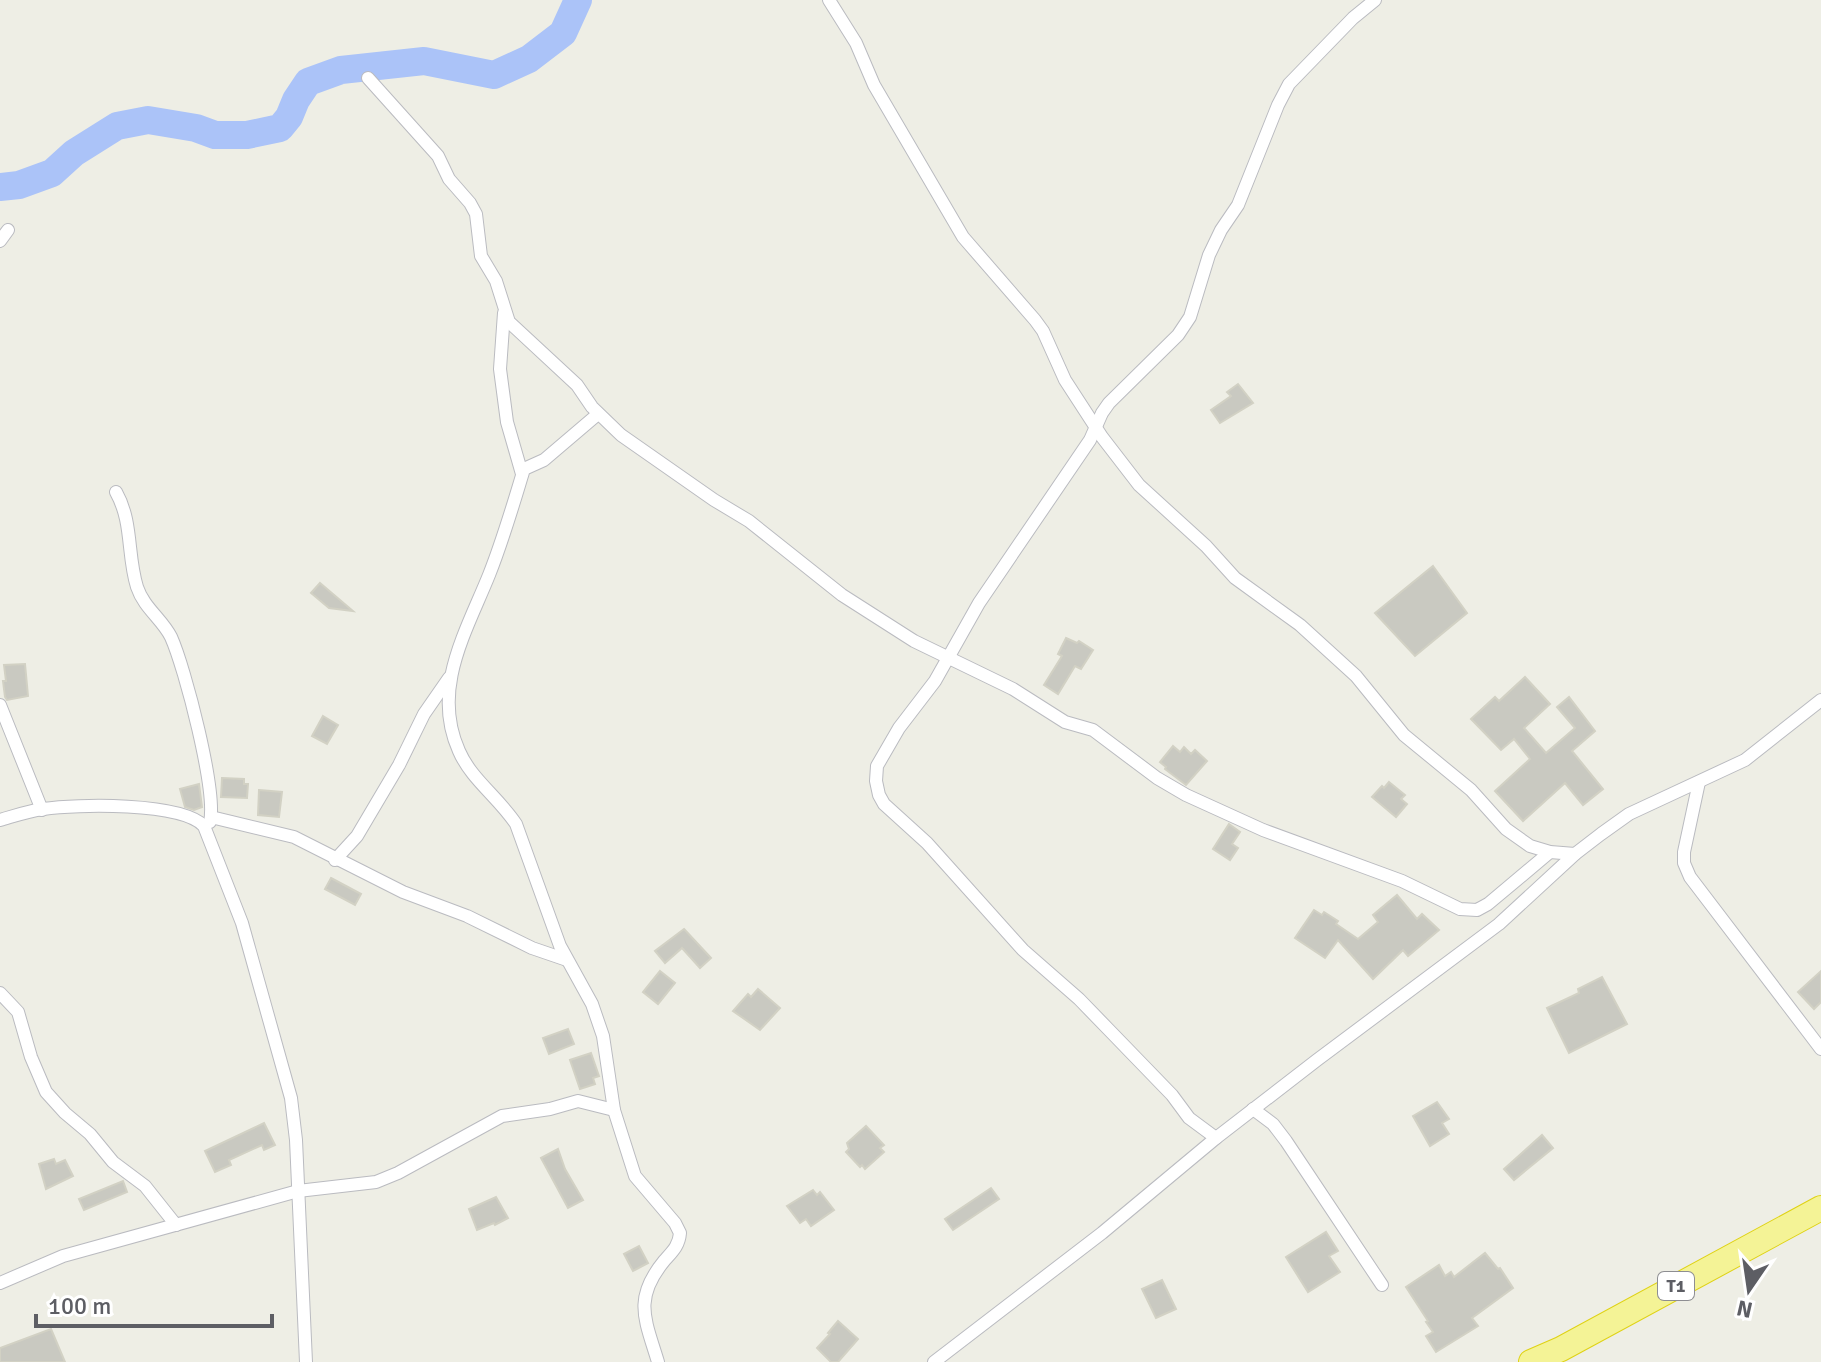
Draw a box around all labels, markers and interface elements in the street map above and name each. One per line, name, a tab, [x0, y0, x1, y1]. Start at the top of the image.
north arrow	[1709, 1250, 1789, 1330]
road number: T1	[1658, 1272, 1694, 1300]
scale bar	[36, 1278, 272, 1328]
text: 100 m	[48, 1291, 111, 1321]
text: N	[1734, 1294, 1755, 1324]

